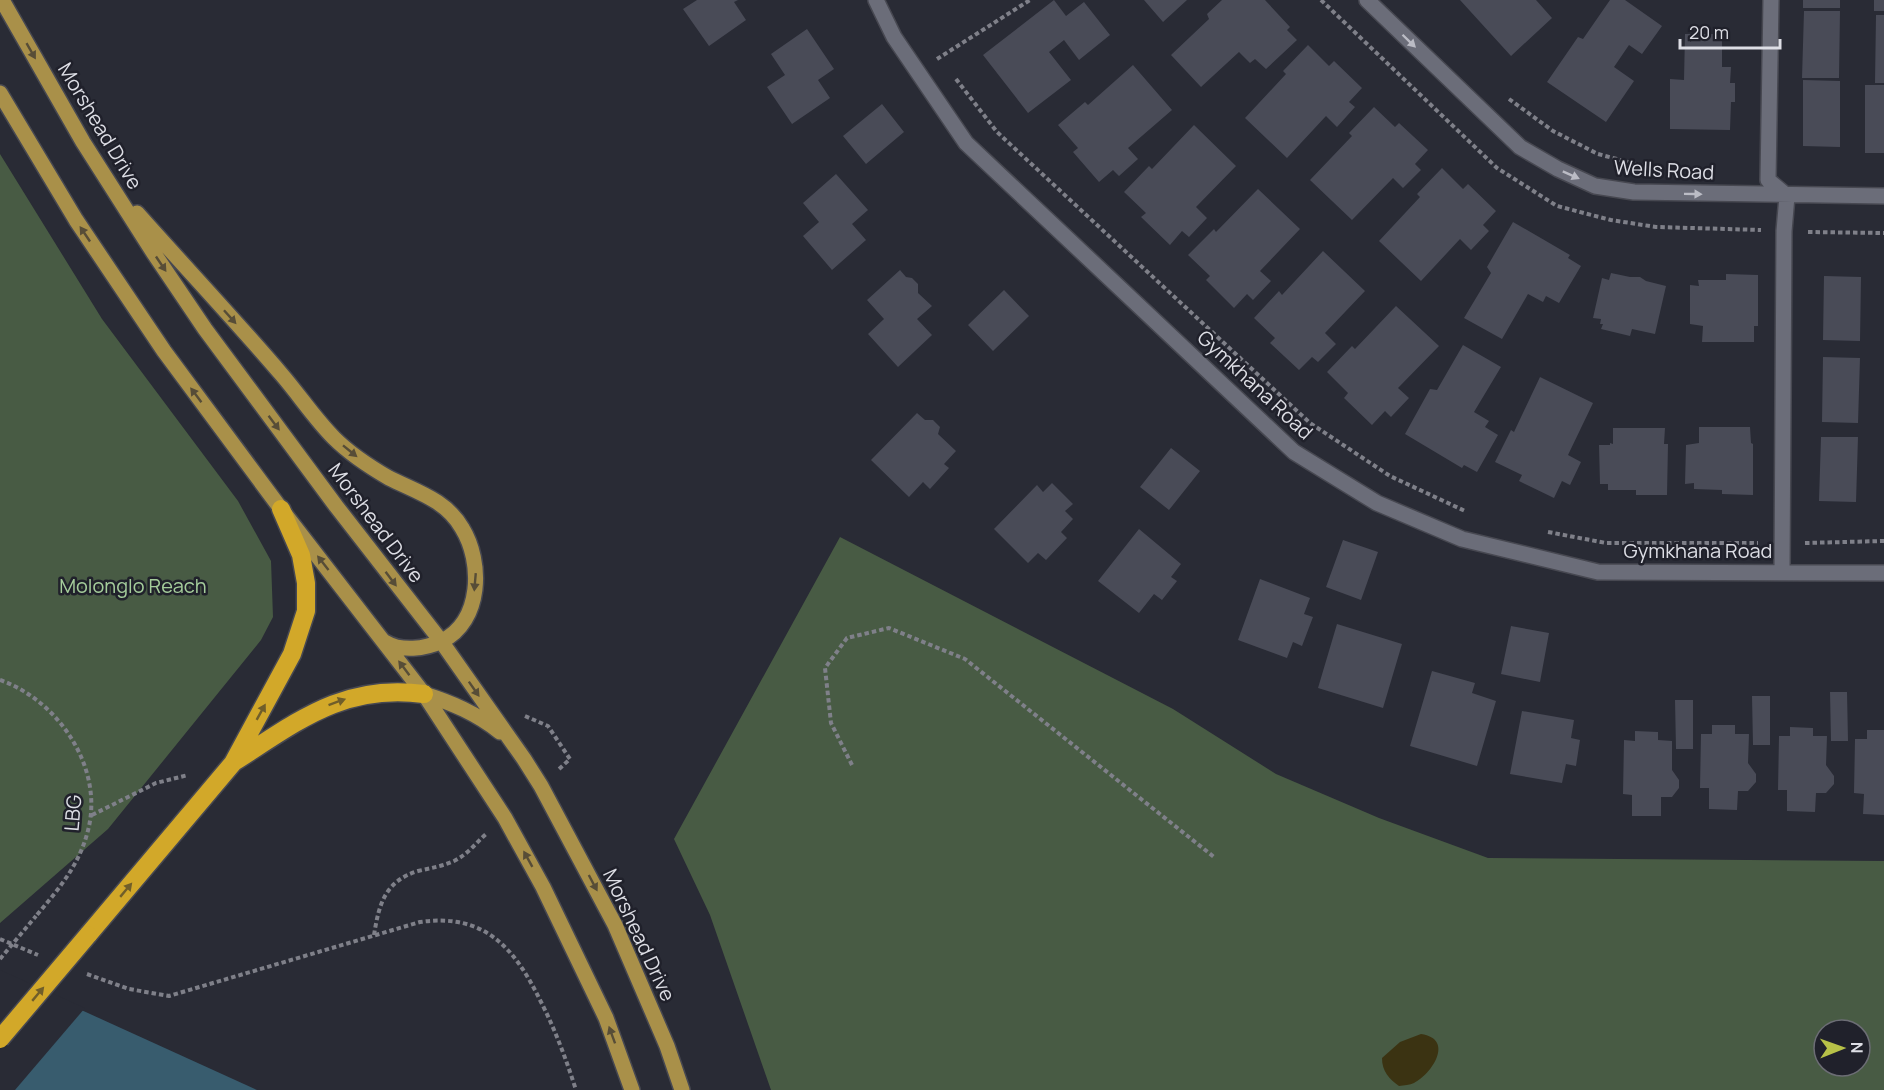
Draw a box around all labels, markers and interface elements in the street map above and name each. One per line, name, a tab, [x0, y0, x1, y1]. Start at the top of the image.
scale bar	[1680, 12, 1780, 50]
text: 20 m	[1689, 20, 1729, 44]
one-way arrow	[1402, 33, 1416, 47]
one-way arrow	[26, 43, 36, 60]
street label: Morshead Drive	[52, 57, 149, 194]
street label: Wells Road	[1613, 153, 1715, 186]
one-way arrow	[1562, 171, 1580, 181]
one-way arrow	[1683, 189, 1702, 199]
one-way arrow	[80, 226, 91, 242]
one-way arrow	[155, 256, 166, 272]
one-way arrow	[223, 309, 236, 324]
street label: Gymkhana Road	[1192, 324, 1319, 445]
one-way arrow	[190, 387, 202, 403]
one-way arrow	[268, 415, 280, 431]
one-way arrow	[342, 444, 358, 457]
street label: Morshead Drive	[323, 457, 430, 588]
street label: Gymkhana Road	[1624, 537, 1772, 564]
one-way arrow	[316, 555, 329, 571]
one-way arrow	[385, 571, 397, 586]
park label: Molonglo Reach	[59, 572, 207, 599]
one-way arrow	[471, 573, 480, 592]
one-way arrow	[398, 661, 410, 677]
one-way arrow	[468, 681, 480, 697]
one-way arrow	[328, 697, 346, 707]
one-way arrow	[256, 703, 266, 720]
street label: LBG	[57, 794, 88, 832]
one-way arrow	[523, 851, 533, 868]
street label: Morshead Drive	[597, 864, 682, 1005]
one-way arrow	[588, 875, 598, 892]
one-way arrow	[119, 883, 132, 898]
one-way arrow	[31, 987, 44, 1002]
north arrow	[1812, 1018, 1872, 1078]
one-way arrow	[607, 1026, 617, 1044]
text: N	[1846, 1042, 1868, 1054]

